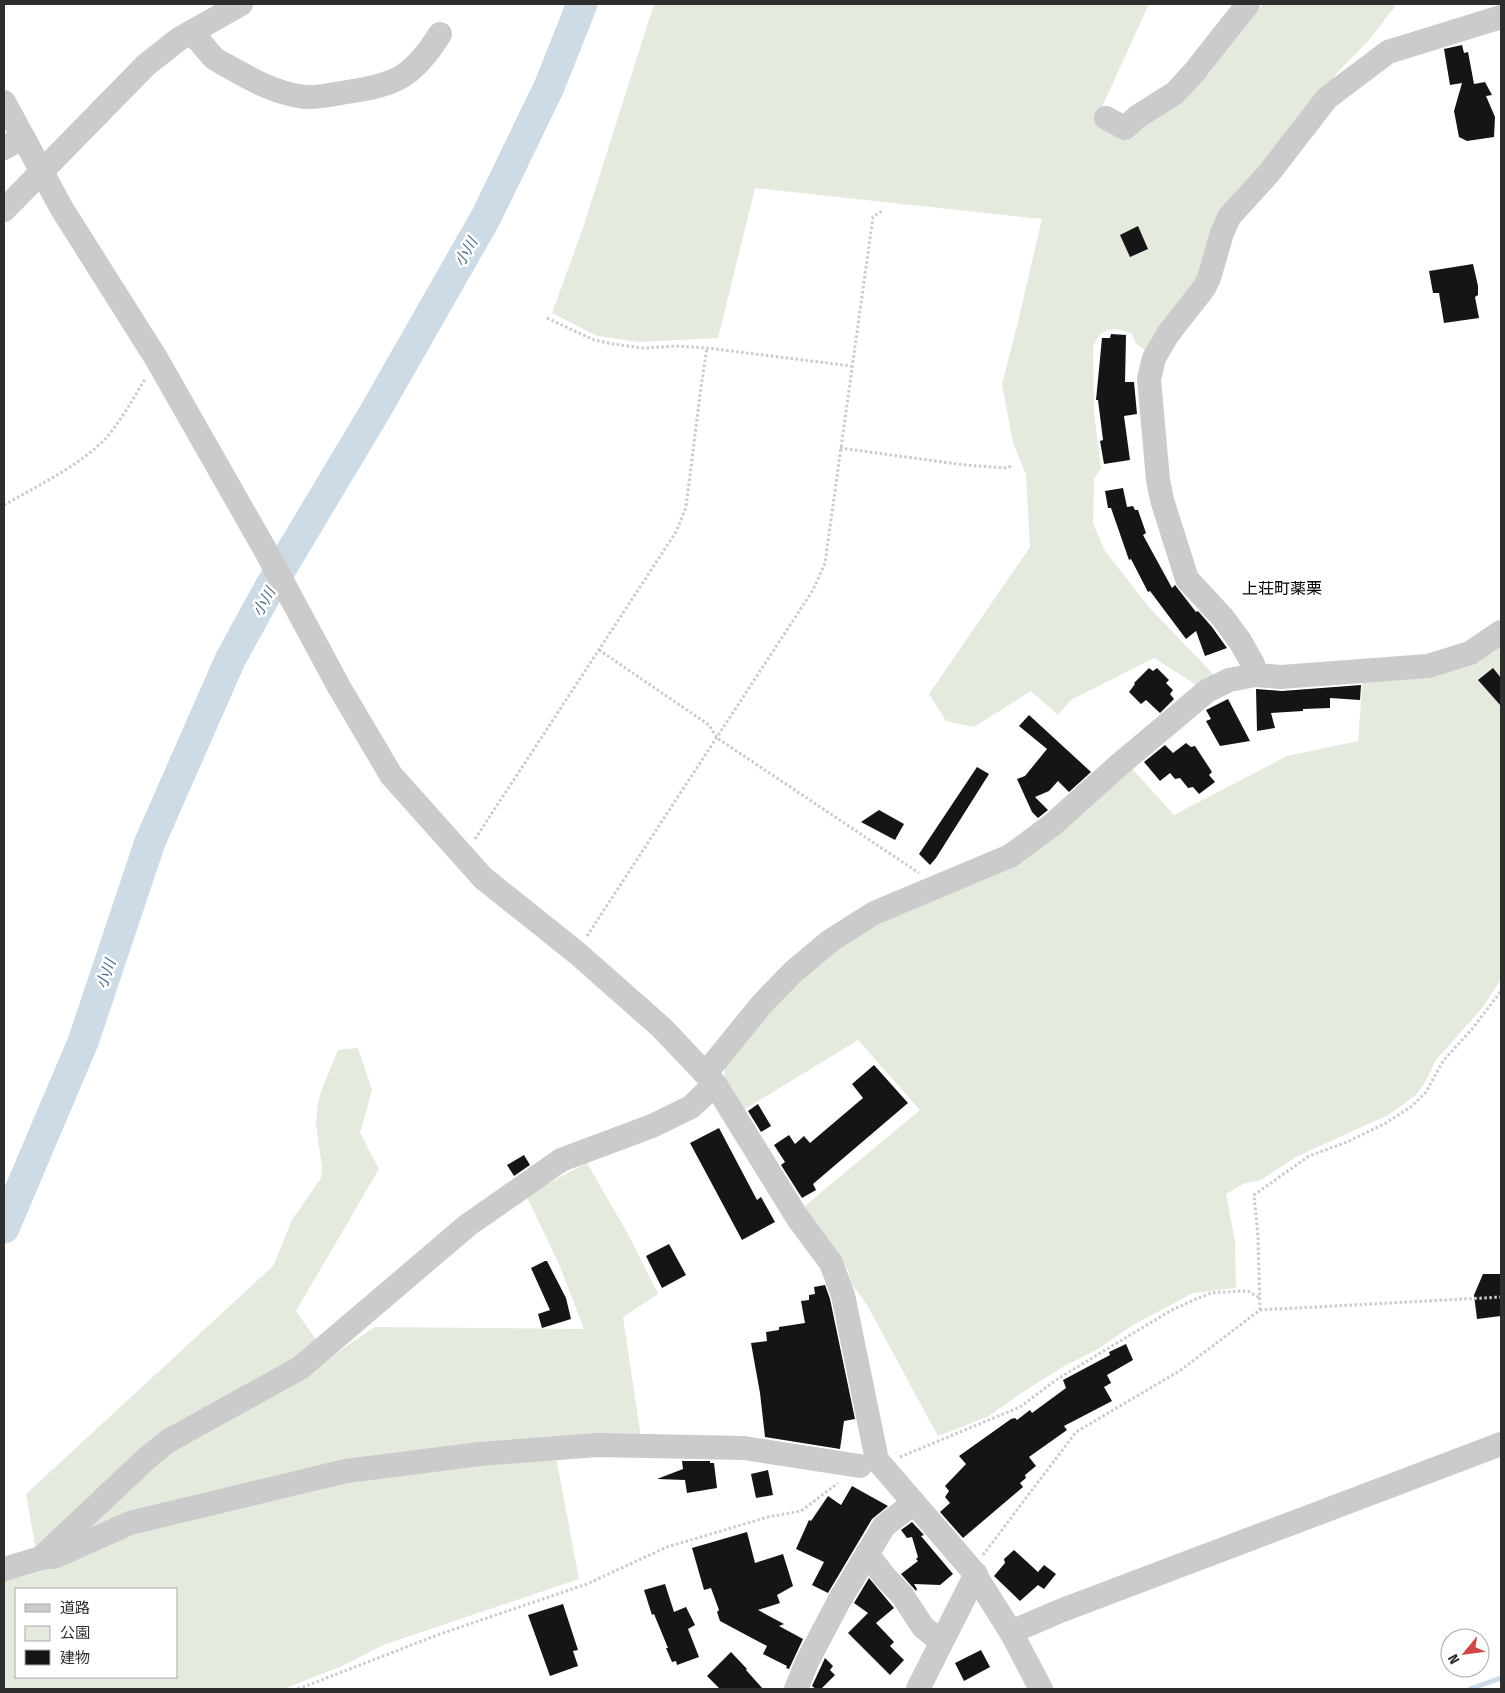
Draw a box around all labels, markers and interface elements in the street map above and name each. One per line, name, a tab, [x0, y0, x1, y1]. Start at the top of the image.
water label: 小川	[451, 233, 482, 269]
district label: 上荘町薬栗	[1242, 579, 1322, 598]
water label: 小川	[249, 583, 280, 619]
water label: 小川	[93, 955, 120, 991]
legend	[15, 1588, 178, 1678]
text: 道路	[60, 1599, 90, 1617]
text: 公園	[60, 1624, 90, 1642]
north arrow	[1440, 1628, 1490, 1678]
text: 建物	[60, 1649, 90, 1667]
text: N	[1445, 1651, 1464, 1667]

